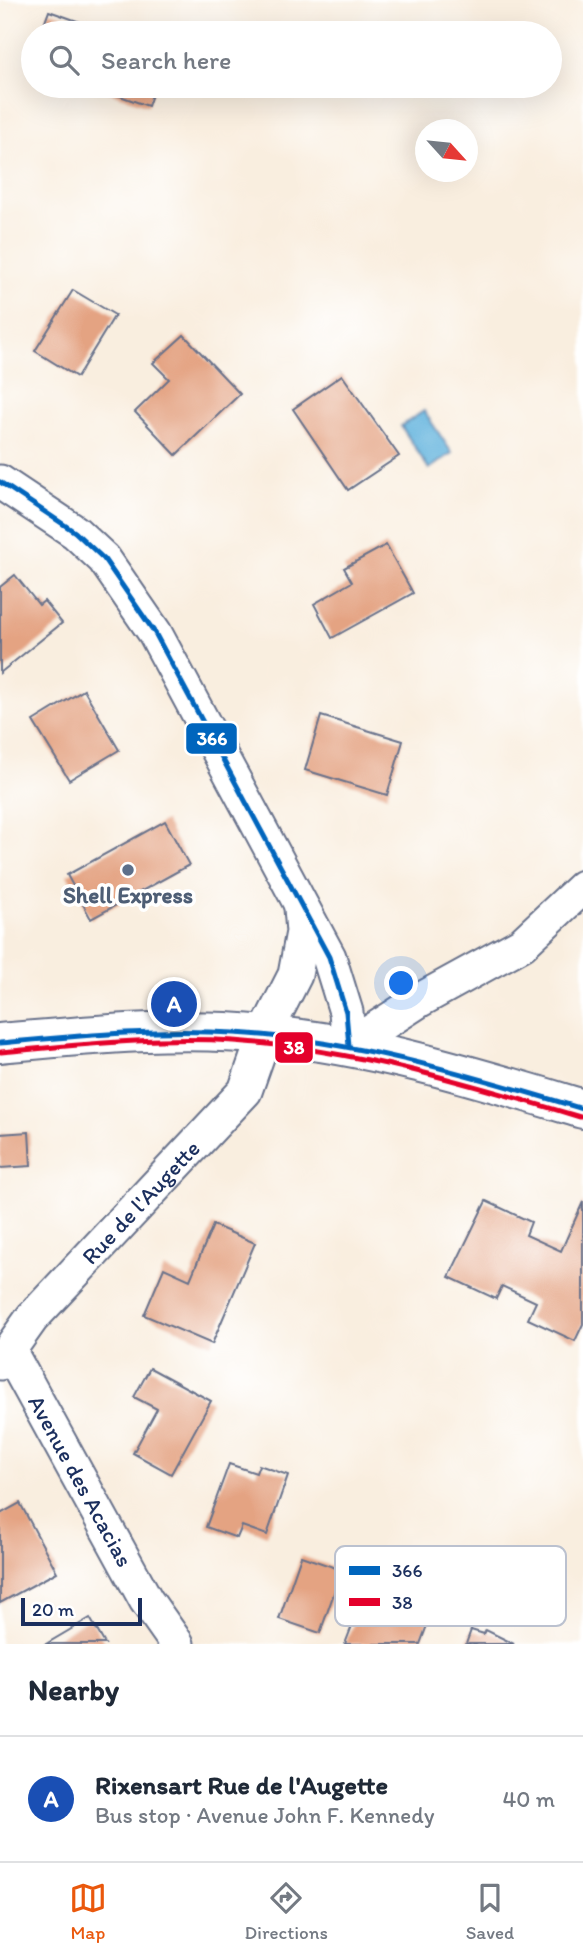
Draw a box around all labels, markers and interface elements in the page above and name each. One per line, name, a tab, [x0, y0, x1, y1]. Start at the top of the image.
search box	[21, 21, 562, 98]
icon: search	[45, 41, 83, 79]
text: Search here	[101, 44, 231, 76]
north arrow	[415, 119, 478, 182]
line badge: 366	[185, 722, 238, 755]
text: 366	[197, 727, 227, 750]
marker: Shell Express	[120, 862, 136, 878]
place label: Shell Express	[63, 881, 193, 909]
your location	[384, 966, 418, 1000]
pin: A	[151, 978, 197, 1030]
line badge: 38	[274, 1031, 314, 1064]
text: 38	[284, 1036, 305, 1059]
street label: Rue de l'Augette	[76, 1134, 206, 1270]
street label: Avenue des Acacias	[22, 1390, 139, 1572]
legend	[335, 1546, 566, 1626]
text: 366	[392, 1559, 422, 1582]
text: 38	[392, 1591, 413, 1614]
scale bar	[21, 1595, 142, 1627]
text: 20 m	[32, 1598, 74, 1621]
text: Nearby	[28, 1671, 119, 1708]
text: Rixensart Rue de l'Augette	[95, 1769, 388, 1801]
text: A	[44, 1785, 58, 1813]
text: 40 m	[502, 1785, 555, 1813]
text: Bus stop · Avenue John F. Kennedy	[95, 1801, 435, 1829]
tab: Map	[69, 1879, 107, 1944]
tab: Directions	[244, 1879, 328, 1944]
tab: Saved	[466, 1879, 514, 1944]

